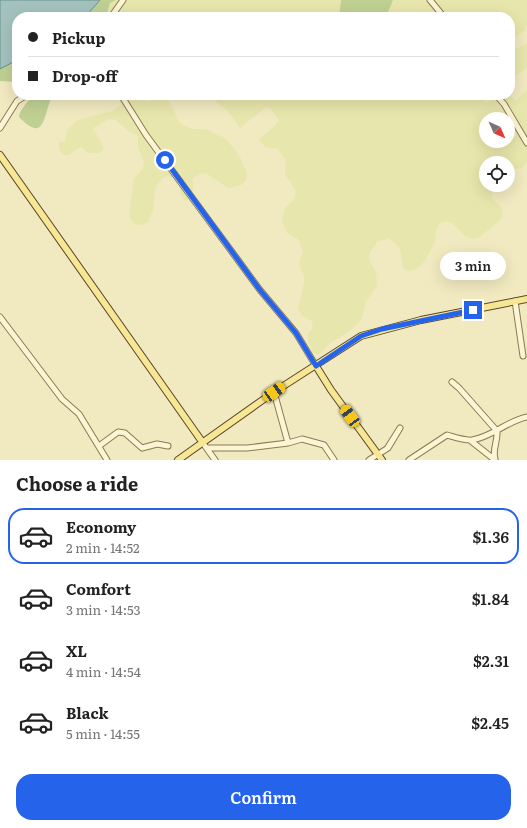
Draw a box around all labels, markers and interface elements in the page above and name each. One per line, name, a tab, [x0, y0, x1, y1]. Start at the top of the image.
text: Pickup	[52, 26, 105, 49]
text: Drop-off	[52, 64, 117, 87]
north arrow	[479, 112, 515, 148]
map controls	[479, 112, 515, 192]
route start	[156, 151, 174, 169]
button: locate	[479, 156, 515, 192]
callout: 3 min	[440, 252, 506, 280]
text: 3 min	[455, 256, 491, 275]
route end	[464, 301, 482, 319]
car	[261, 380, 287, 404]
car	[338, 403, 362, 429]
text: Choose a ride	[16, 470, 138, 497]
text: Economy	[66, 515, 136, 538]
icon: car	[18, 518, 54, 554]
text: $1.36	[472, 525, 509, 548]
text: 2 min · 14:52	[66, 538, 140, 557]
text: Comfort	[66, 577, 131, 600]
icon: car	[18, 580, 54, 616]
text: $1.84	[472, 587, 509, 610]
text: 3 min · 14:53	[66, 600, 141, 619]
text: XL	[66, 639, 87, 662]
icon: car	[18, 642, 54, 678]
text: $2.31	[473, 649, 509, 672]
text: 4 min · 14:54	[66, 662, 141, 681]
text: Black	[66, 701, 109, 724]
icon: car	[18, 704, 54, 740]
text: $2.45	[471, 711, 509, 734]
text: 5 min · 14:55	[66, 724, 140, 743]
button: Confirm	[16, 774, 511, 820]

